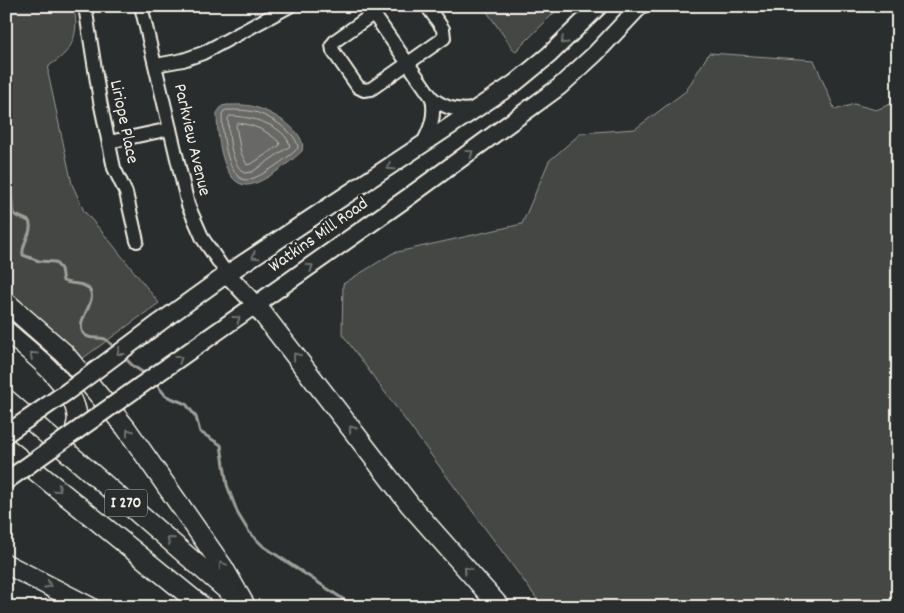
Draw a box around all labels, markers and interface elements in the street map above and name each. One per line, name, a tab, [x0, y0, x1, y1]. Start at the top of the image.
one-way arrow	[561, 35, 570, 44]
street label: Liriope Place	[102, 78, 144, 166]
street label: Parkview Avenue	[166, 81, 216, 199]
one-way arrow	[464, 150, 474, 159]
one-way arrow	[387, 160, 396, 170]
street label: Watkins Mill Road	[264, 192, 374, 280]
one-way arrow	[251, 250, 260, 259]
one-way arrow	[304, 264, 314, 273]
one-way arrow	[231, 316, 241, 325]
one-way arrow	[116, 346, 126, 355]
one-way arrow	[29, 352, 38, 361]
one-way arrow	[293, 353, 301, 362]
one-way arrow	[173, 356, 182, 366]
one-way arrow	[349, 426, 358, 435]
one-way arrow	[126, 428, 135, 438]
one-way arrow	[52, 484, 61, 493]
road number: I 270	[105, 489, 147, 516]
one-way arrow	[166, 537, 175, 546]
one-way arrow	[218, 561, 228, 570]
one-way arrow	[464, 567, 473, 576]
one-way arrow	[43, 579, 52, 589]

